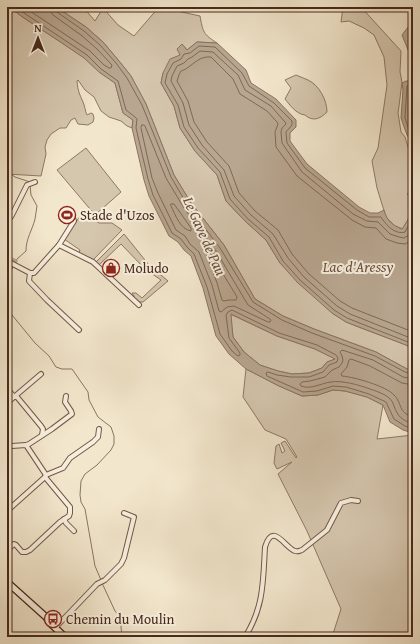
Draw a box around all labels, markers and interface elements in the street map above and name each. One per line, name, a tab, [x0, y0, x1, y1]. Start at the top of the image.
north arrow	[18, 18, 58, 58]
text: N	[34, 20, 42, 36]
water label: Le Gave de Pau	[178, 192, 232, 279]
sports icon: Stade d'Uzos	[57, 205, 77, 225]
place label: Stade d'Uzos	[80, 205, 155, 225]
water label: Lac d'Aressy	[322, 256, 393, 277]
shop icon: Moludo	[101, 258, 121, 278]
place label: Moludo	[124, 258, 169, 278]
bus stop icon: Chemin du Moulin	[43, 609, 63, 629]
place label: Chemin du Moulin	[66, 609, 175, 629]

